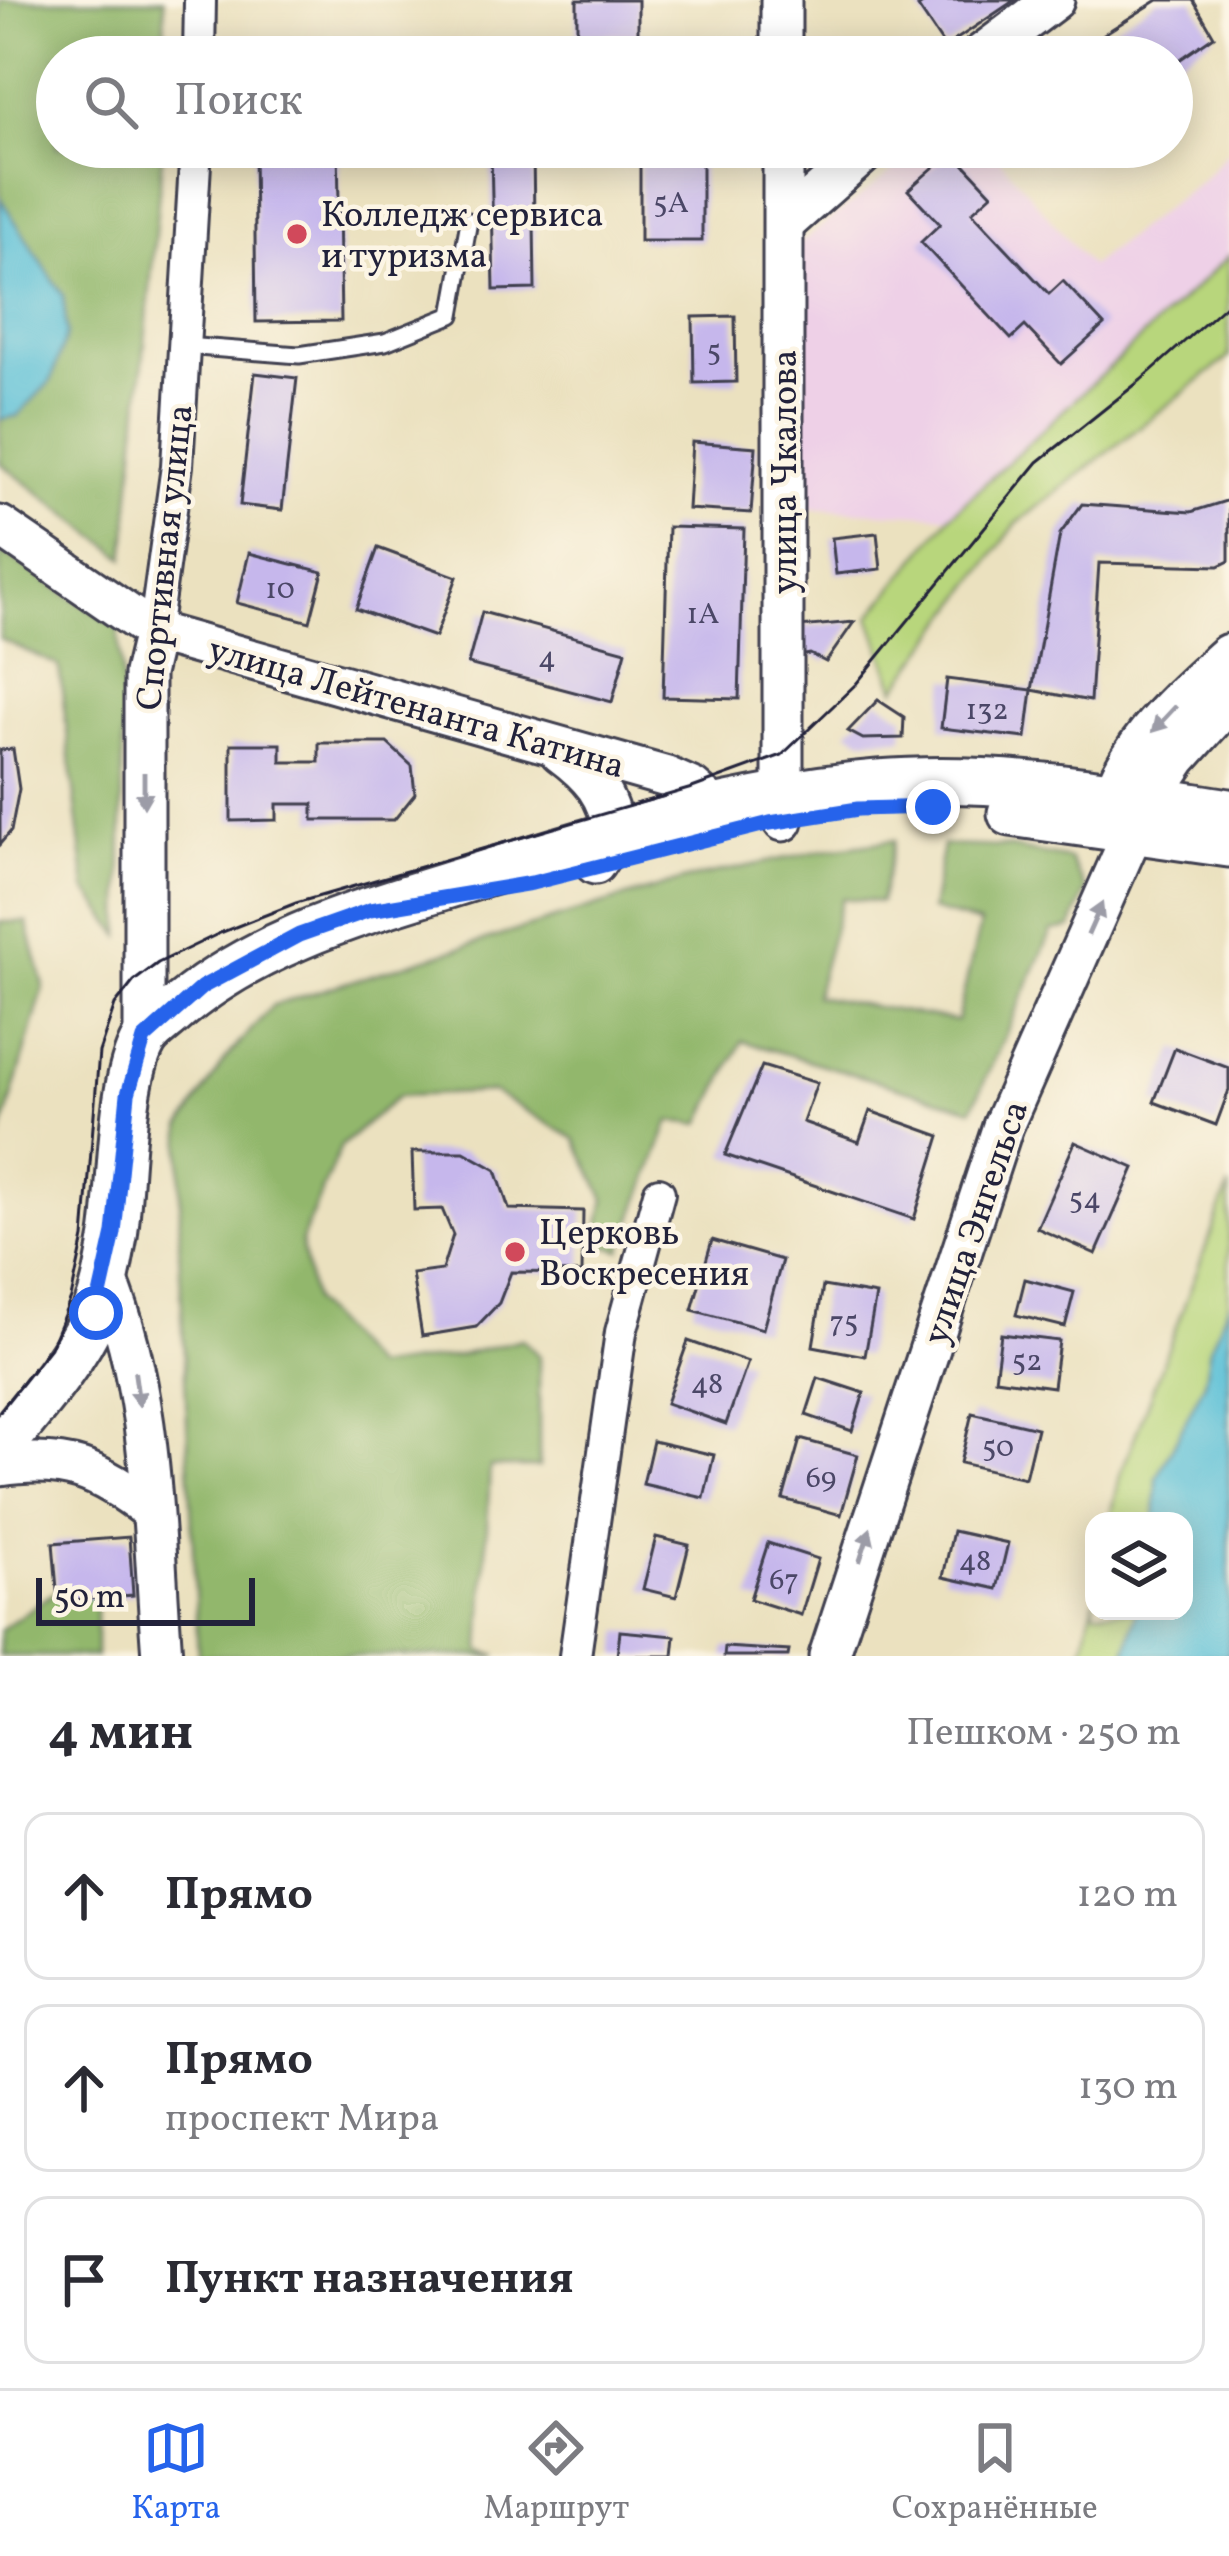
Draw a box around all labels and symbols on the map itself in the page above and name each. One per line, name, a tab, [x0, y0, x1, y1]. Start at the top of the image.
house number: 5А	[653, 183, 689, 225]
place label: Колледж сервиса и туризма	[321, 192, 604, 283]
marker: Колледж сервиса и туризма	[284, 221, 310, 247]
house number: 5	[707, 331, 721, 373]
street label: улица Чкалова	[762, 350, 812, 594]
street label: Спортивная улица	[126, 402, 208, 713]
house number: 10	[265, 569, 295, 611]
house number: 1А	[687, 594, 719, 636]
street label: улица Лейтенанта Катина	[202, 626, 630, 793]
house number: 4	[538, 638, 556, 680]
house number: 132	[965, 690, 1009, 732]
one-way arrow	[1151, 704, 1179, 733]
one-way arrow	[134, 772, 154, 810]
route end	[906, 780, 960, 834]
one-way arrow	[1085, 901, 1105, 936]
street label: улица Энгельса	[913, 1095, 1043, 1352]
house number: 54	[1069, 1179, 1101, 1221]
place label: Церковь Воскресения	[539, 1210, 749, 1301]
marker: Церковь Воскресения	[502, 1239, 528, 1265]
route start	[69, 1286, 123, 1340]
house number: 75	[830, 1302, 858, 1344]
house number: 52	[1012, 1341, 1042, 1383]
house number: 48	[691, 1364, 723, 1406]
one-way arrow	[128, 1371, 147, 1409]
house number: 50	[982, 1427, 1014, 1469]
house number: 69	[806, 1458, 836, 1500]
one-way arrow	[857, 1527, 875, 1563]
house number: 48	[959, 1541, 991, 1583]
house number: 67	[769, 1560, 799, 1602]
scale bar	[36, 1572, 255, 1625]

